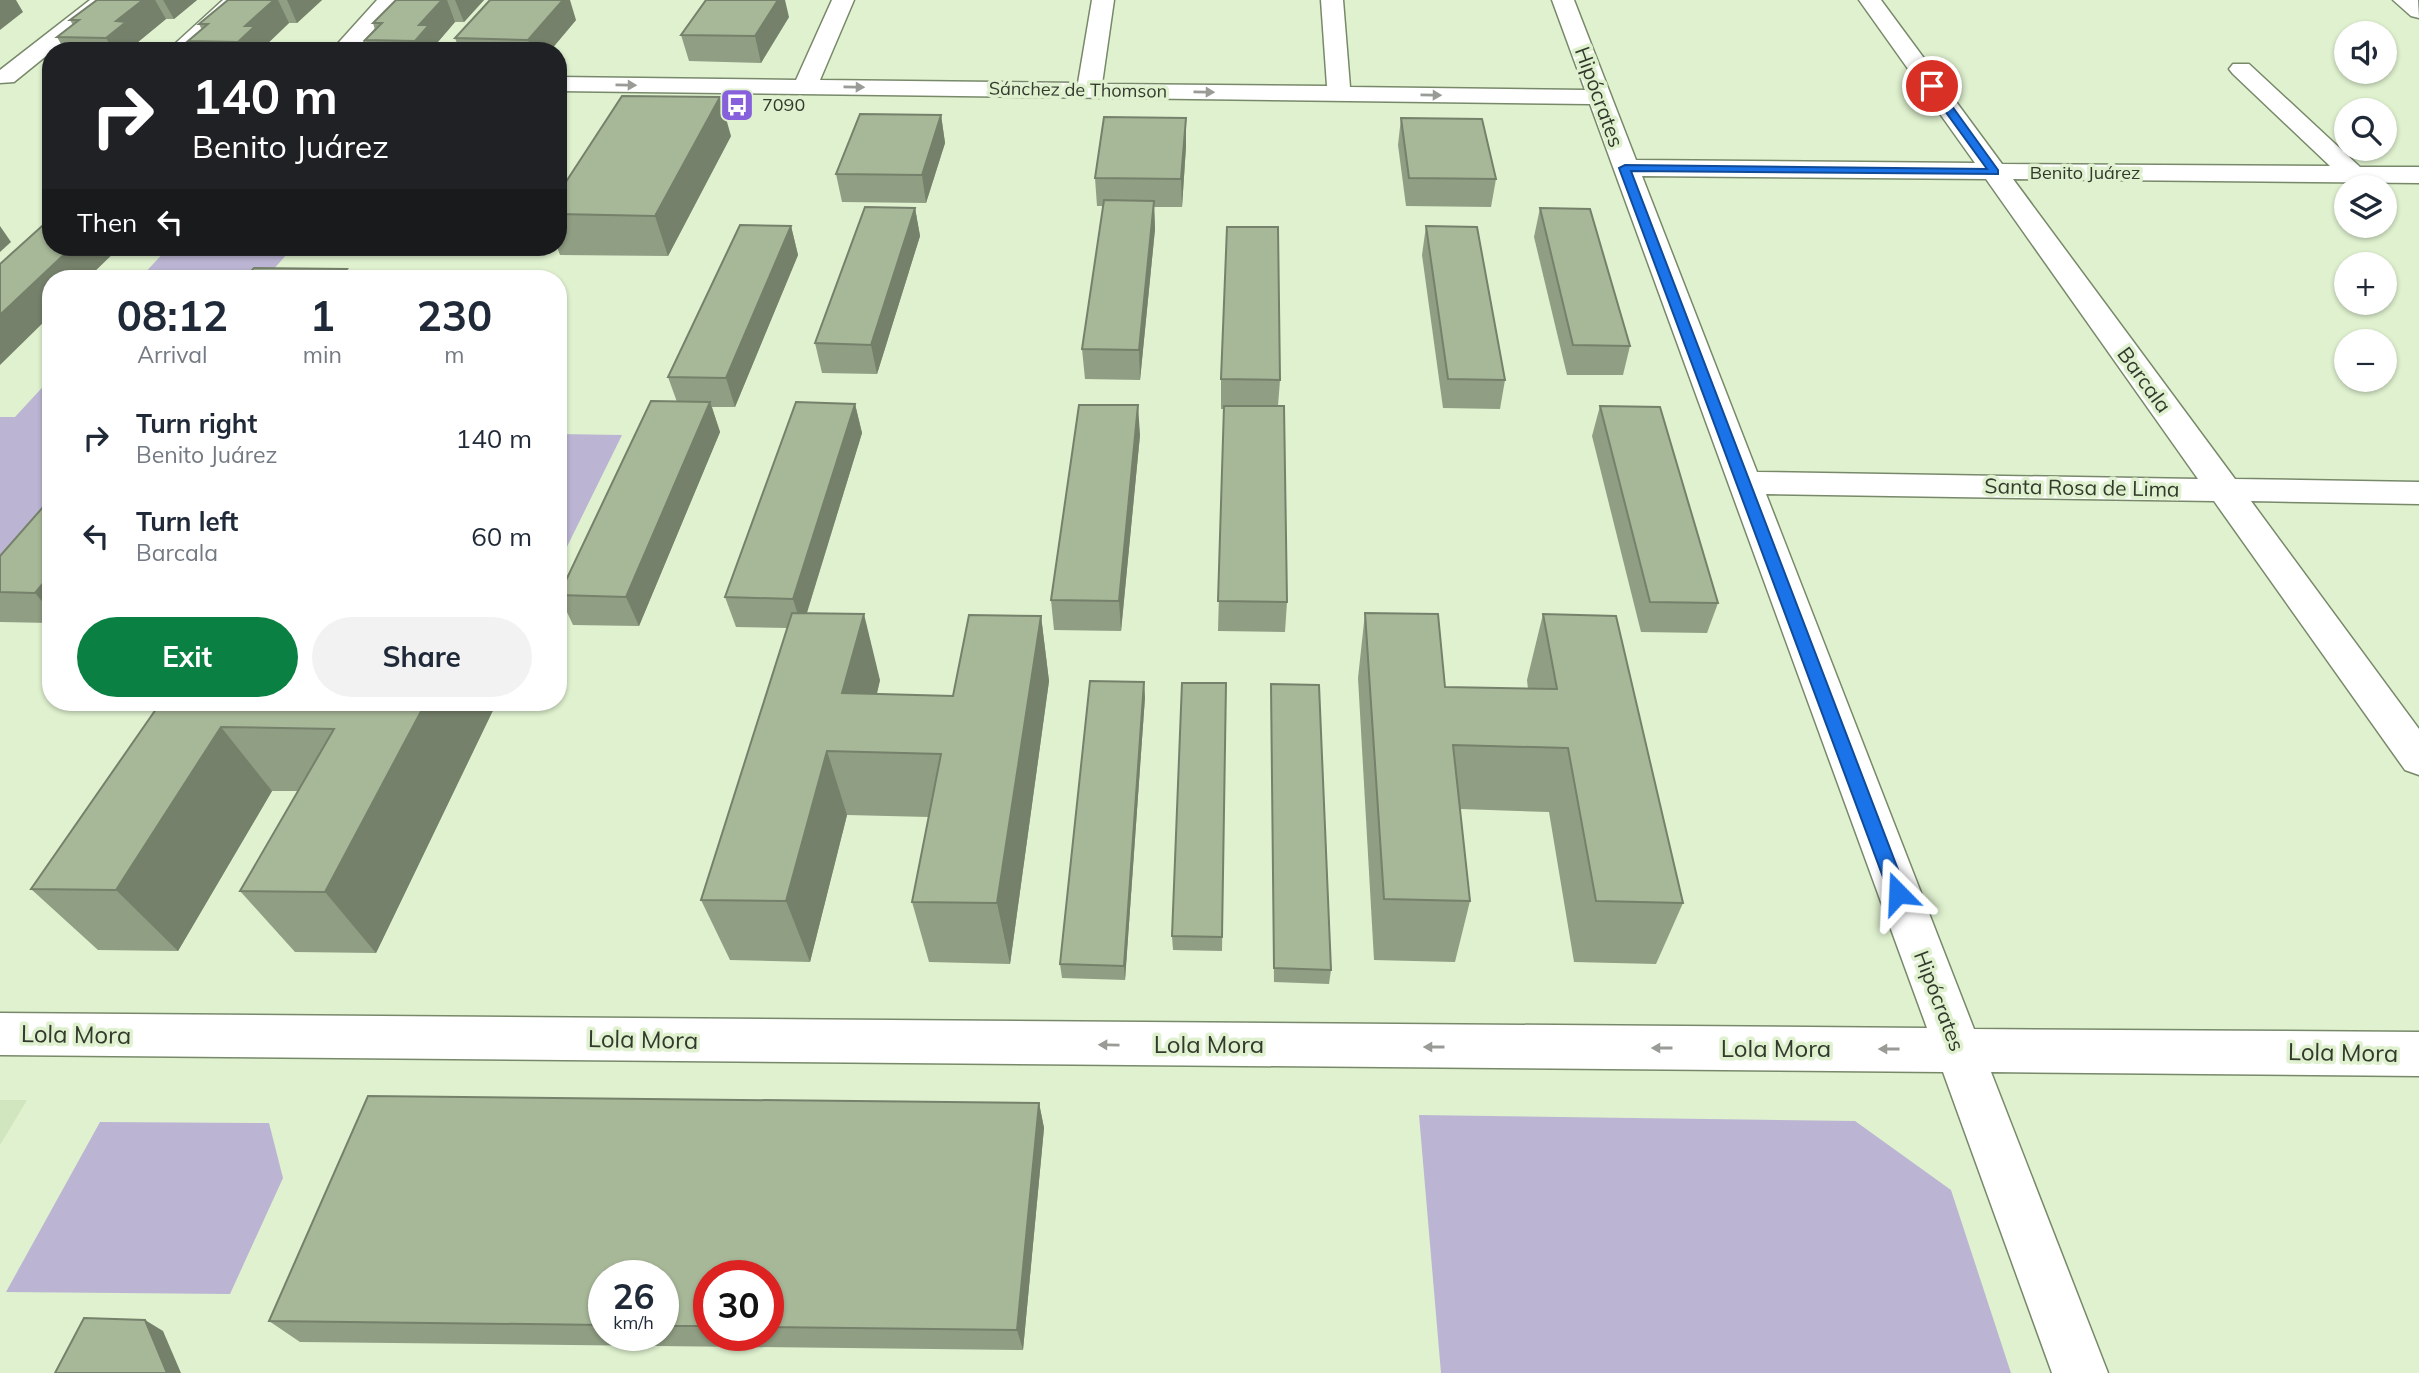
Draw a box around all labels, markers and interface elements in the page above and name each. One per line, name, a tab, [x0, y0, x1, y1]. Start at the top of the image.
map controls	[2334, 21, 2397, 392]
button: sound	[2334, 21, 2397, 84]
street label: Hipócrates	[1570, 43, 1630, 151]
pin	[1902, 56, 1962, 116]
text: 140 m	[192, 65, 338, 126]
icon: arrive	[1913, 67, 1951, 105]
icon: right	[77, 70, 168, 161]
street label: Sánchez de Thomson	[989, 76, 1167, 103]
one-way arrow	[616, 79, 638, 90]
one-way arrow	[843, 82, 865, 93]
bus stop icon: 7090	[718, 86, 756, 124]
one-way arrow	[1193, 86, 1215, 98]
one-way arrow	[1421, 89, 1443, 101]
place label: 7090	[762, 93, 805, 116]
button: search	[2334, 98, 2397, 161]
text: Benito Juárez	[192, 126, 389, 166]
street label: Benito Juárez	[2030, 161, 2140, 184]
button: layers	[2334, 175, 2397, 238]
icon: left	[151, 203, 189, 241]
text: Then	[77, 206, 137, 239]
button: +	[2334, 252, 2397, 315]
text: 08:12	[117, 289, 228, 342]
text: 1	[310, 289, 335, 342]
text: 230	[417, 289, 492, 342]
button: −	[2334, 329, 2397, 392]
text: Arrival	[137, 340, 208, 369]
text: min	[303, 340, 342, 369]
text: m	[444, 340, 465, 369]
street label: Barcala	[2112, 341, 2177, 417]
text: Turn right	[136, 407, 257, 440]
icon: right	[77, 419, 115, 457]
text: 140 m	[456, 422, 532, 455]
text: Benito Juárez	[136, 440, 277, 469]
street label: Santa Rosa de Lima	[1984, 472, 2180, 502]
text: Turn left	[136, 505, 238, 538]
icon: left	[77, 517, 115, 555]
text: 60 m	[471, 520, 532, 553]
text: Barcala	[136, 538, 218, 567]
button: Exit	[77, 617, 298, 697]
button: Share	[312, 617, 532, 697]
position arrow	[1861, 856, 1935, 930]
street label: Hipócrates	[1909, 947, 1971, 1054]
street label: Lola Mora	[21, 1018, 131, 1050]
street label: Lola Mora	[588, 1023, 698, 1055]
street label: Lola Mora	[1154, 1029, 1264, 1059]
street label: Lola Mora	[1721, 1033, 1831, 1063]
street label: Lola Mora	[2288, 1036, 2398, 1068]
one-way arrow	[1098, 1039, 1120, 1051]
one-way arrow	[1423, 1041, 1445, 1053]
one-way arrow	[1651, 1042, 1673, 1054]
one-way arrow	[1878, 1044, 1900, 1055]
speed limit sign: 30	[693, 1260, 784, 1351]
text: 26	[612, 1274, 655, 1318]
text: km/h	[613, 1311, 654, 1334]

